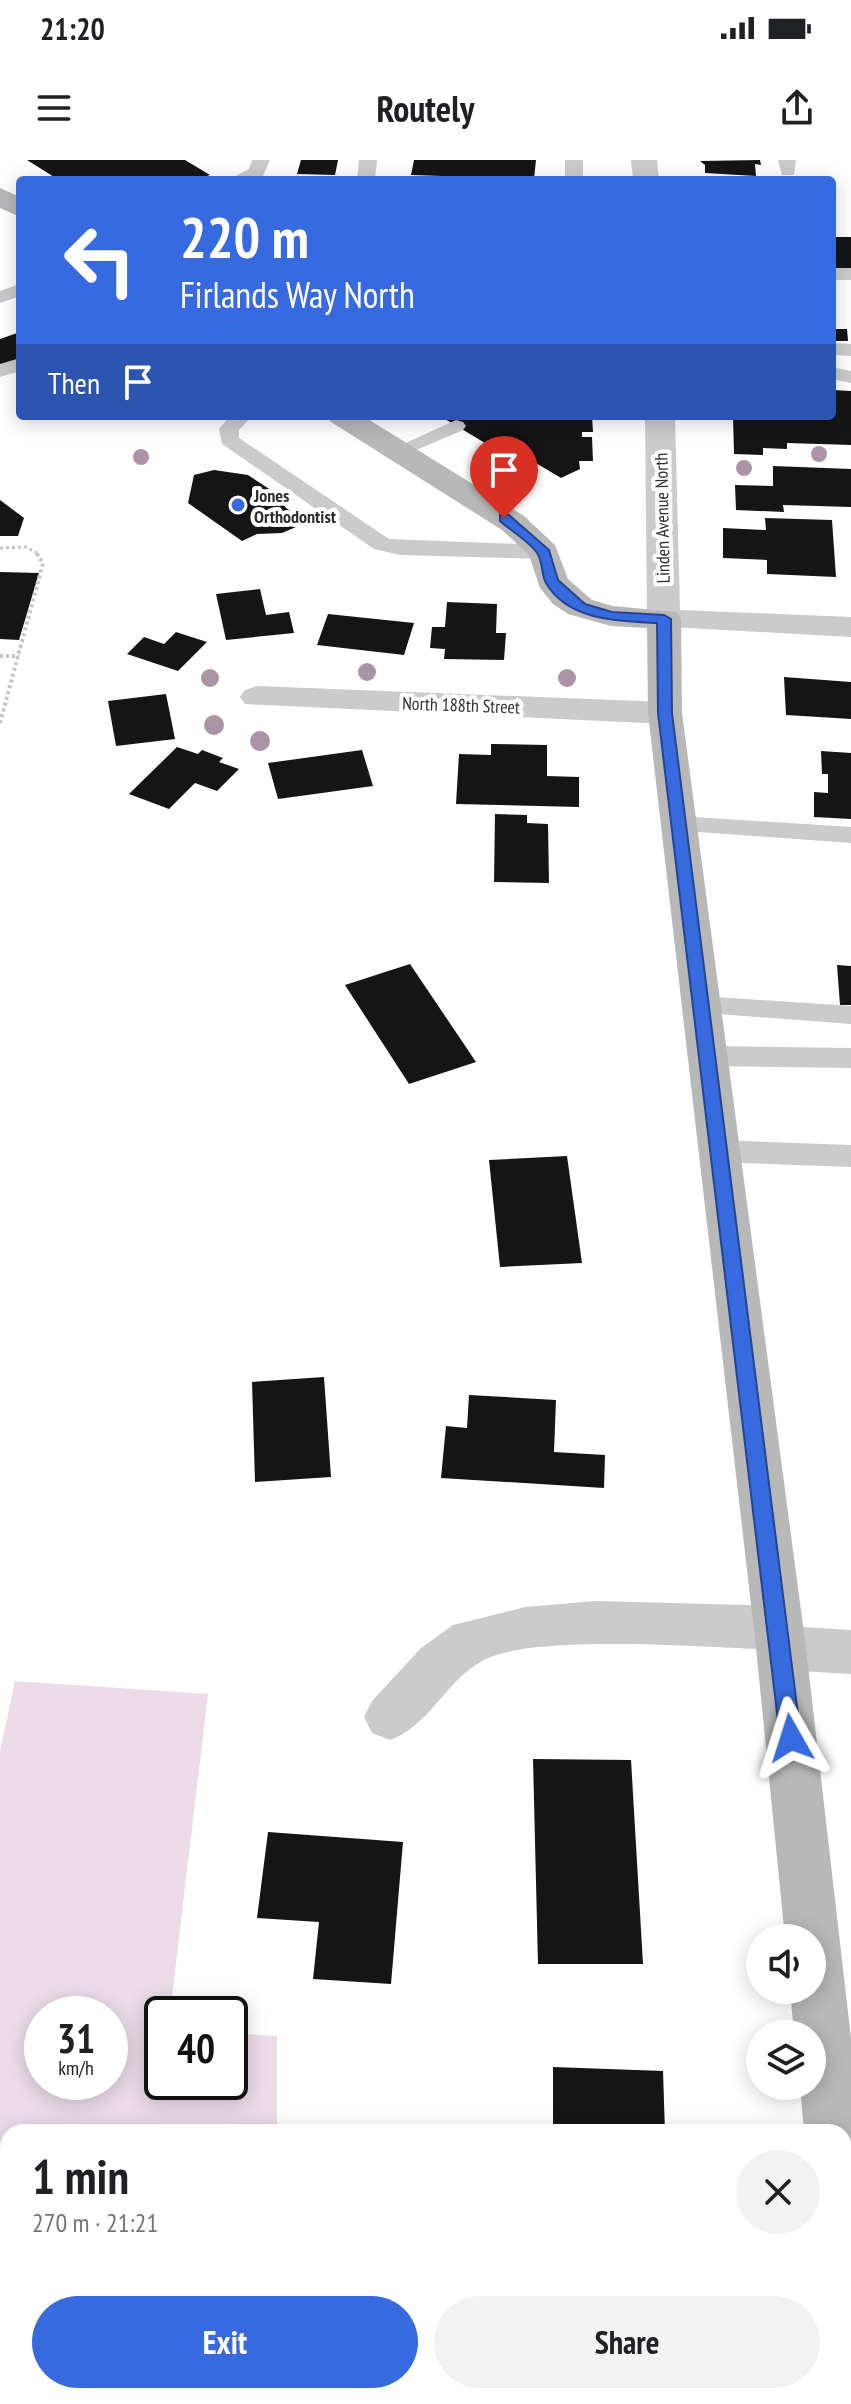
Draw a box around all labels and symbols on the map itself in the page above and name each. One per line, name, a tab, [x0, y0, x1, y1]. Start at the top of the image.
pin	[470, 436, 538, 518]
street label: Linden Avenue North	[649, 452, 675, 584]
place label: Jones Orthodontist	[253, 484, 337, 528]
marker: Jones Orthodontist	[229, 496, 247, 514]
street label: North 188th Street	[402, 691, 520, 719]
position arrow	[749, 1696, 833, 1780]
speed limit sign: 40	[144, 1996, 248, 2100]

